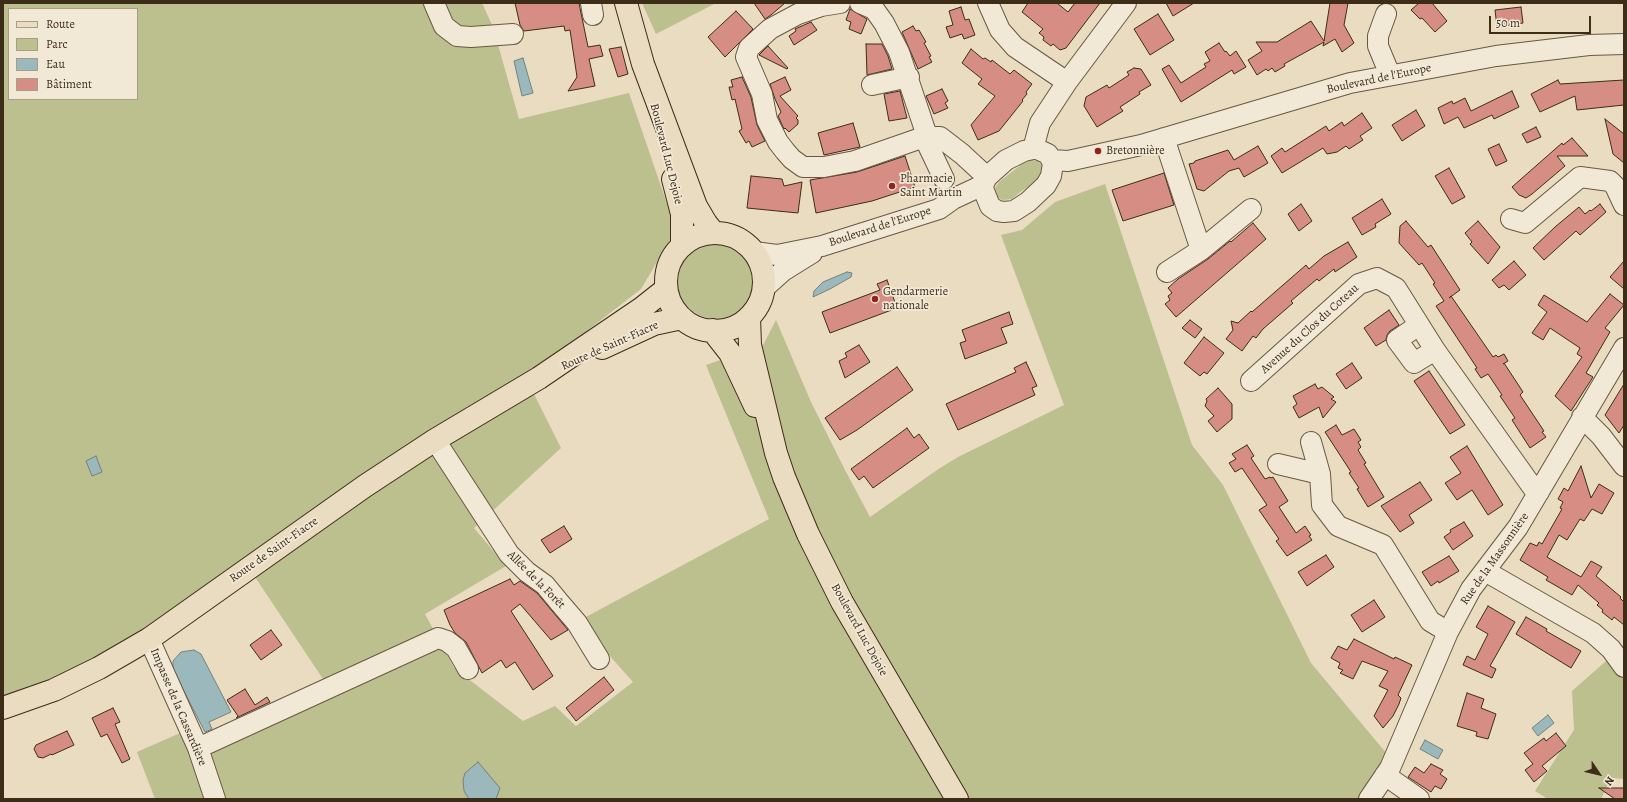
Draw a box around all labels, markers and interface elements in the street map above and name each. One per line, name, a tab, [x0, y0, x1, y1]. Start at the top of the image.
legend	[8, 8, 138, 100]
scale bar	[1491, 8, 1593, 34]
text: 50 m	[1496, 15, 1520, 31]
text: Route	[46, 16, 75, 32]
text: Parc	[46, 36, 68, 52]
text: Eau	[46, 56, 65, 72]
street label: Boulevard de l'Europe	[1325, 61, 1433, 97]
text: Bâtiment	[46, 76, 92, 92]
street label: Boulevard Luc Dejoie	[647, 102, 685, 206]
place label: Bretonnière	[1106, 144, 1165, 158]
marker: Bretonnière	[1093, 146, 1103, 156]
place label: Pharmacie Saint Martin	[900, 172, 962, 200]
marker: Pharmacie Saint Martin	[887, 181, 897, 191]
street label: Boulevard de l'Europe	[827, 204, 933, 250]
street label: Avenue du Clos du Coteau	[1258, 281, 1362, 377]
place label: Gendarmerie nationale	[883, 285, 948, 313]
marker: Gendarmerie nationale	[870, 294, 880, 304]
street label: Route de Saint-Fiacre	[559, 318, 661, 374]
street label: Rue de la Massonnière	[1458, 510, 1532, 608]
street label: Route de Saint-Fiacre	[227, 514, 321, 586]
street label: Allée de la Forêt	[504, 548, 568, 612]
street label: Boulevard Luc Dejoie	[828, 581, 890, 679]
street label: Impasse de la Cassardière	[147, 646, 209, 768]
north arrow	[1579, 754, 1619, 794]
text: N	[1601, 774, 1618, 789]

